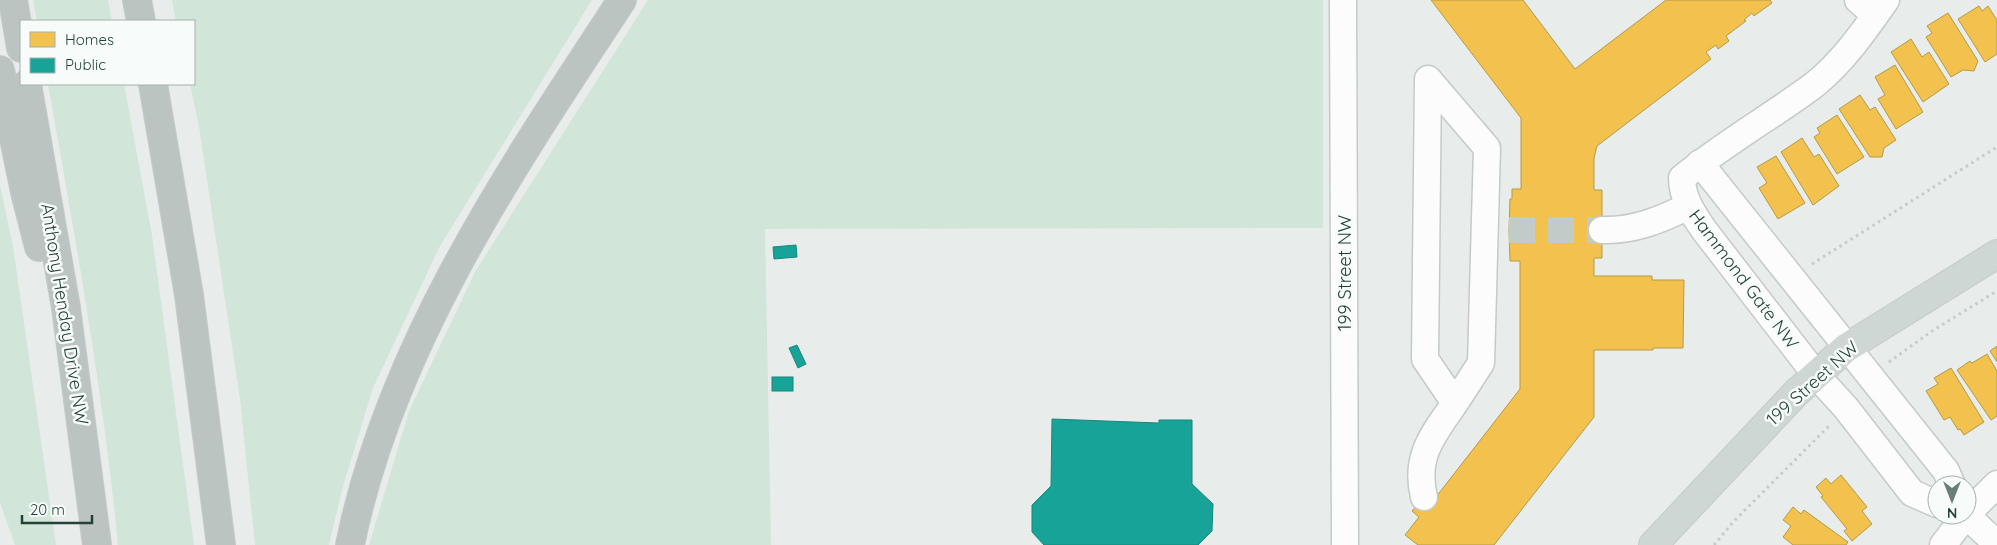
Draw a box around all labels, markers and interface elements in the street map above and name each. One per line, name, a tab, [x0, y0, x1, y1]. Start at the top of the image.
legend	[20, 20, 195, 85]
text: Homes	[65, 30, 114, 49]
text: Public	[65, 55, 106, 74]
street label: Anthony Henday Drive NW	[36, 202, 94, 426]
street label: Hammond Gate NW	[1684, 205, 1804, 353]
street label: 199 Street NW	[1333, 215, 1356, 331]
street label: 199 Street NW	[1761, 336, 1863, 430]
north arrow	[1927, 475, 1977, 525]
scale bar	[22, 492, 92, 524]
text: 20 m	[30, 500, 65, 519]
text: N	[1947, 504, 1957, 522]

